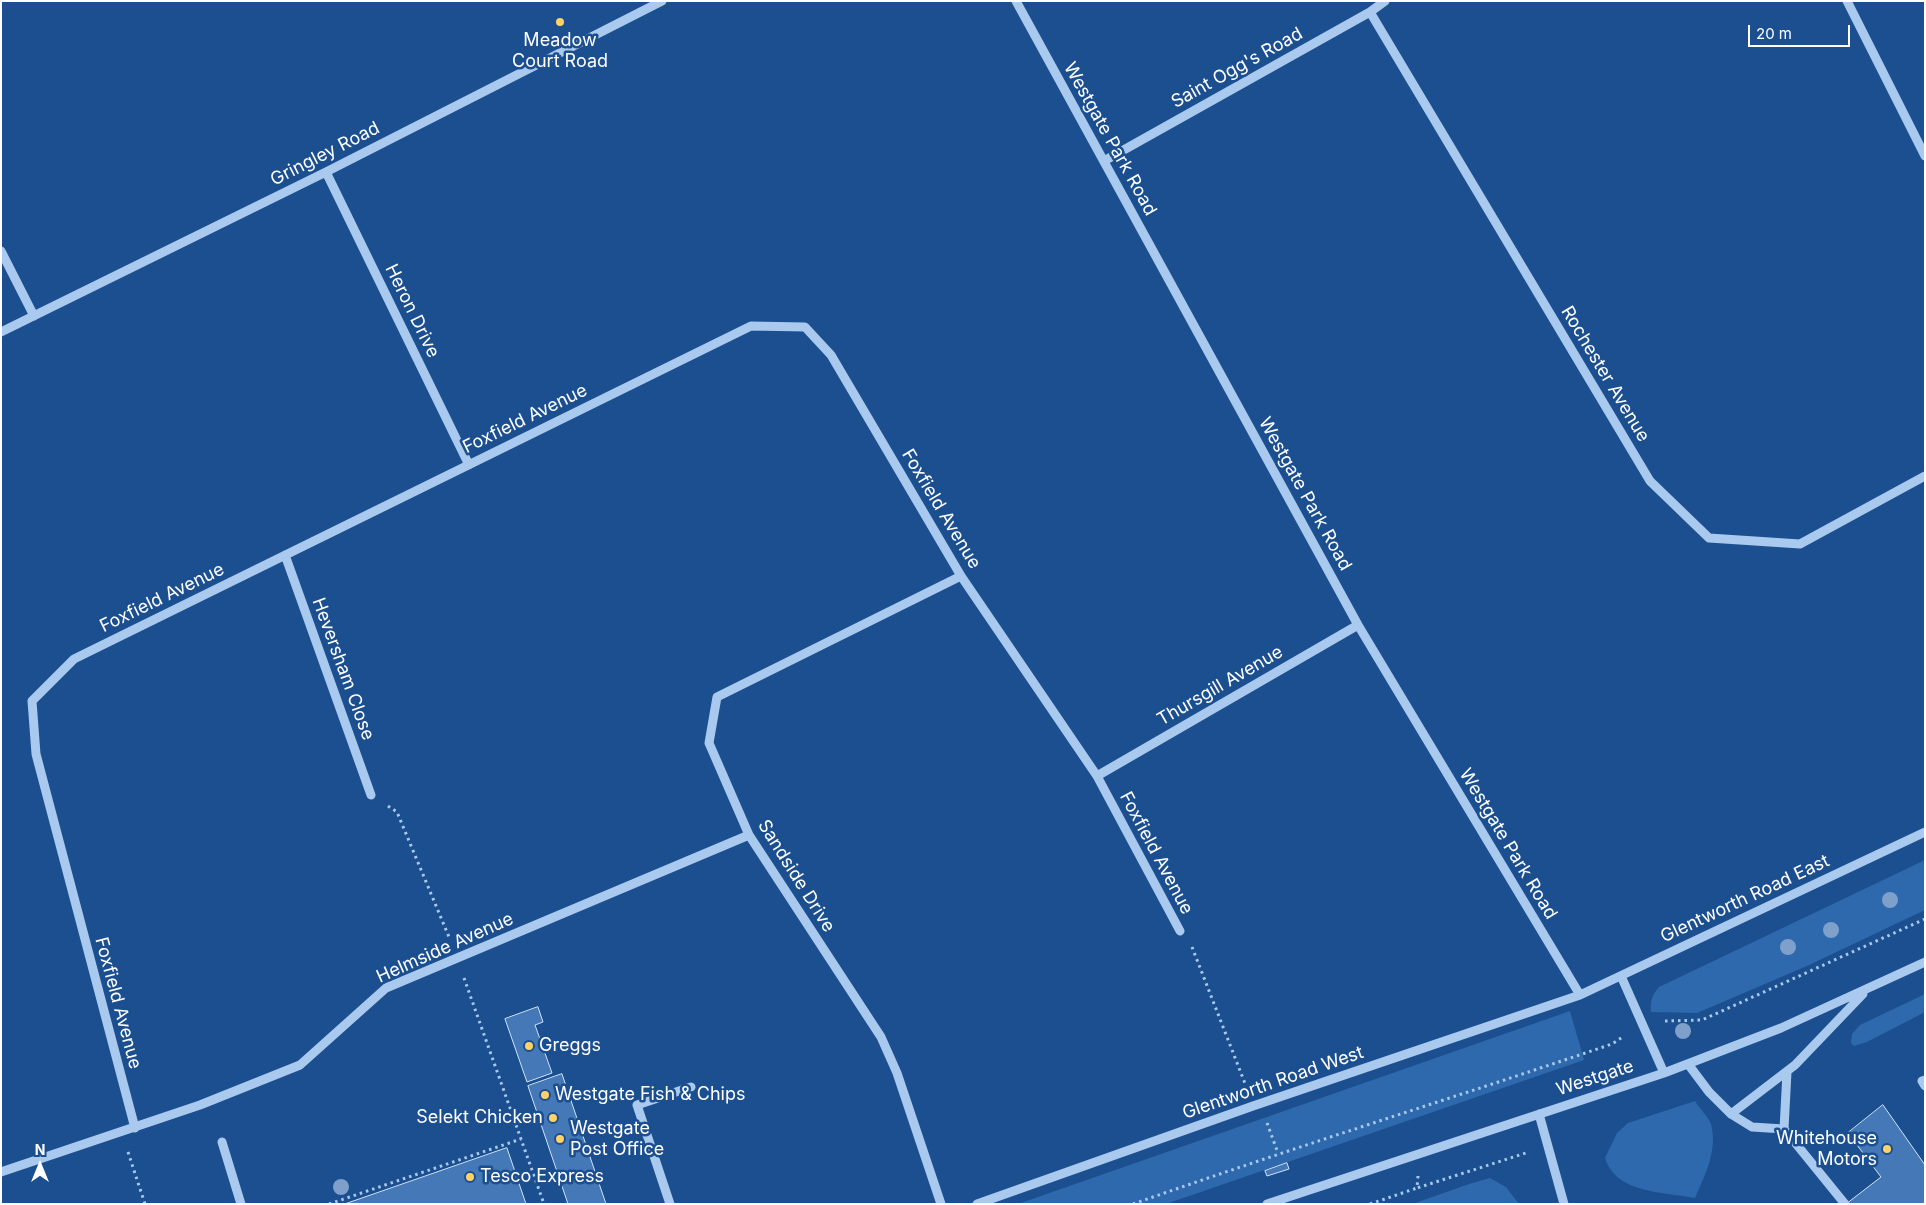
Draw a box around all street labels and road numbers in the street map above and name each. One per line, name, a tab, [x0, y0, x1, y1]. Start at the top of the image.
street label: Saint Ogg's Road	[1168, 23, 1306, 113]
street label: Westgate Park Road	[1059, 59, 1161, 219]
street label: Gringley Road	[267, 117, 383, 191]
street label: Heron Drive	[380, 261, 444, 361]
street label: Rochester Avenue	[1556, 302, 1654, 446]
street label: Foxfield Avenue	[459, 380, 591, 458]
street label: Westgate Park Road	[1254, 414, 1356, 574]
street label: Foxfield Avenue	[897, 445, 985, 573]
street label: Foxfield Avenue	[96, 559, 228, 637]
street label: Heversham Close	[307, 595, 379, 743]
street label: Thursgill Avenue	[1153, 641, 1287, 731]
street label: Westgate Park Road	[1454, 765, 1562, 923]
street label: Foxfield Avenue	[1115, 788, 1197, 918]
street label: Sandside Drive	[753, 816, 839, 936]
street label: Glentworth Road East	[1657, 850, 1833, 948]
street label: Helmside Avenue	[373, 908, 517, 988]
street label: Foxfield Avenue	[90, 935, 146, 1071]
street label: Glentworth Road West	[1180, 1042, 1366, 1124]
street label: Westgate	[1554, 1055, 1636, 1101]

